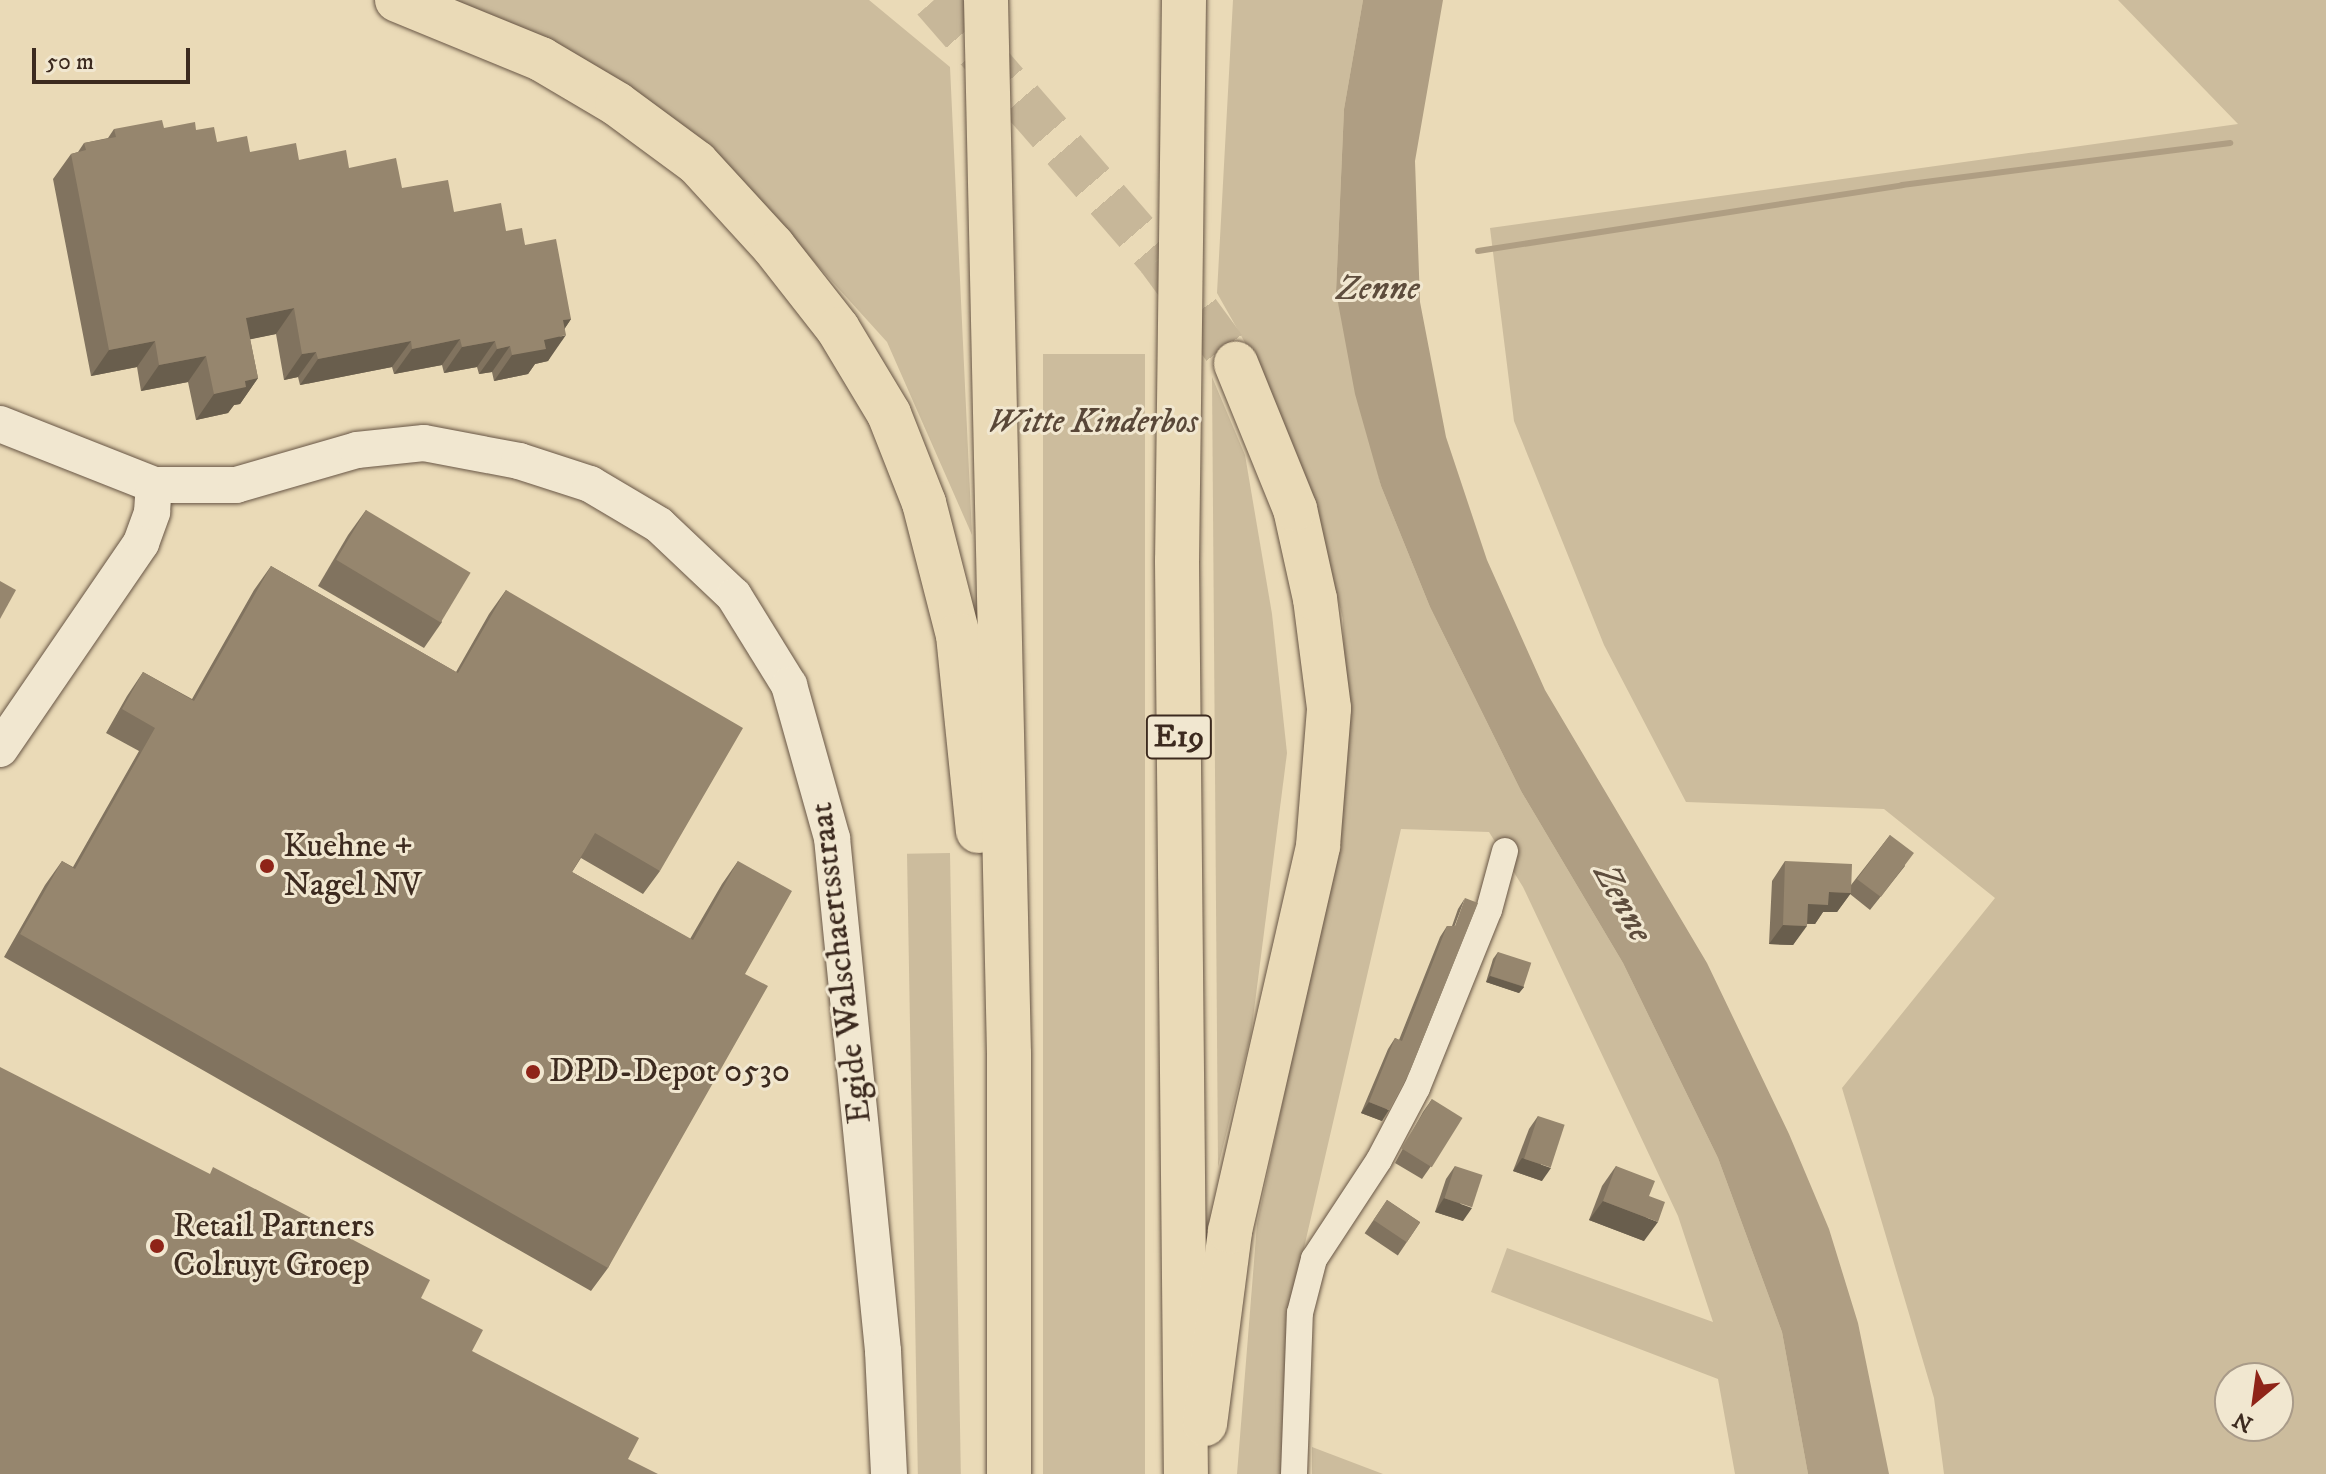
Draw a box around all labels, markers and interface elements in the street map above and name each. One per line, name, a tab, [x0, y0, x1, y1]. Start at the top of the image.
scale bar	[36, 32, 194, 82]
text: 50 m	[46, 47, 94, 77]
water label: Zenne	[1336, 267, 1420, 311]
park label: Witte Kinderbos	[988, 403, 1198, 443]
road number: E19	[1145, 709, 1213, 765]
street label: Egide Walschaertsstraat	[801, 800, 881, 1126]
place label: Kuehne + Nagel NV	[283, 826, 422, 906]
water label: Zenne	[1584, 856, 1662, 950]
marker: Kuehne + Nagel NV	[258, 857, 276, 875]
place label: DPD-Depot 0530	[549, 1052, 790, 1092]
marker: DPD-Depot 0530	[524, 1063, 542, 1081]
place label: Retail Partners Colruyt Groep	[173, 1206, 375, 1286]
marker: Retail Partners Colruyt Groep	[148, 1237, 166, 1255]
north arrow	[2214, 1362, 2294, 1442]
text: N	[2229, 1405, 2258, 1438]

